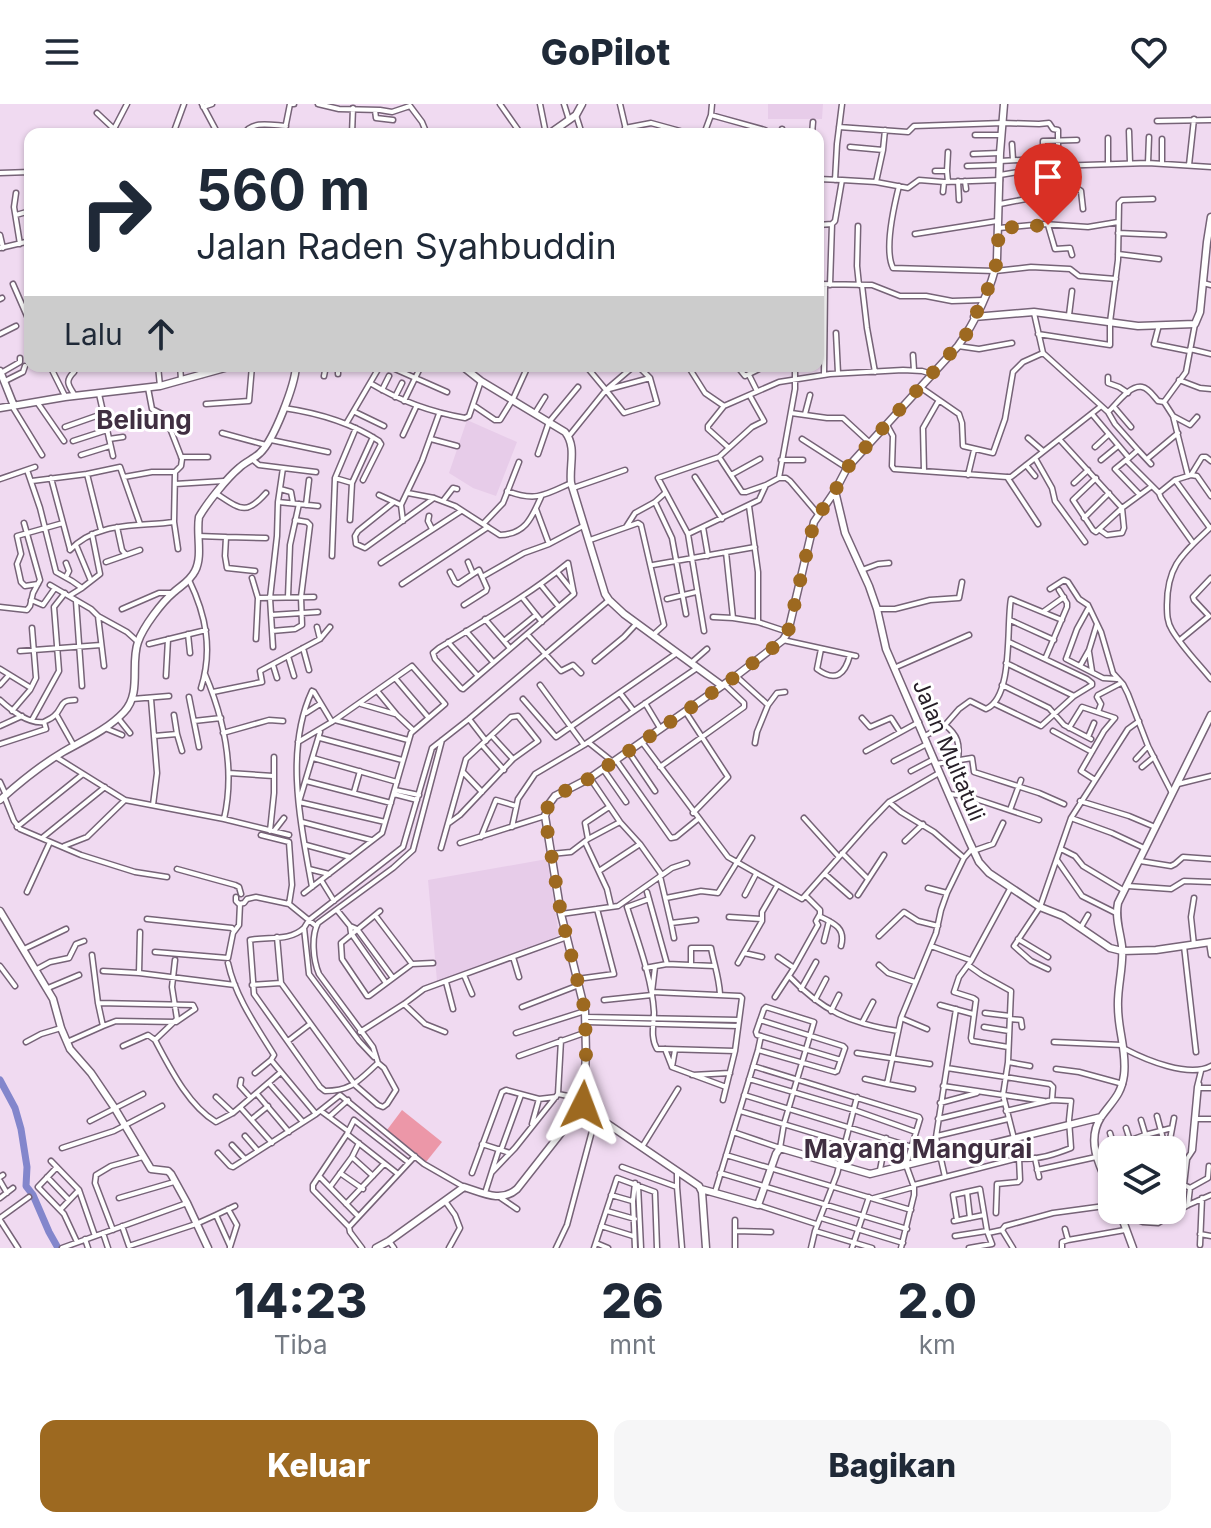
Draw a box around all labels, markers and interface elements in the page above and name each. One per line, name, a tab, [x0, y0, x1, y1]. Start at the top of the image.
icon: menu	[40, 30, 84, 74]
text: GoPilot	[541, 30, 670, 74]
icon: heart	[1127, 30, 1171, 74]
pin	[1014, 143, 1082, 225]
icon: arrive	[1026, 155, 1070, 199]
text: 560 m	[196, 156, 370, 224]
icon: right	[64, 160, 168, 264]
text: Jalan Raden Syahbuddin	[196, 224, 617, 268]
icon: ahead	[139, 312, 183, 356]
text: Lalu	[64, 316, 123, 352]
district label: Beliung	[96, 404, 192, 435]
street label: Jalan Multatuli	[908, 675, 990, 825]
position arrow	[541, 1063, 625, 1147]
district label: Mayang Mangurai	[804, 1133, 1032, 1164]
map controls	[1098, 1136, 1186, 1224]
button: layers	[1098, 1136, 1186, 1224]
text: 14:23	[234, 1271, 367, 1330]
text: 26	[601, 1271, 664, 1330]
text: 2.0	[898, 1271, 977, 1330]
text: Tiba	[274, 1329, 328, 1360]
text: mnt	[609, 1329, 656, 1360]
text: km	[919, 1329, 956, 1360]
button: Keluar	[40, 1420, 598, 1512]
button: Bagikan	[614, 1420, 1171, 1512]

